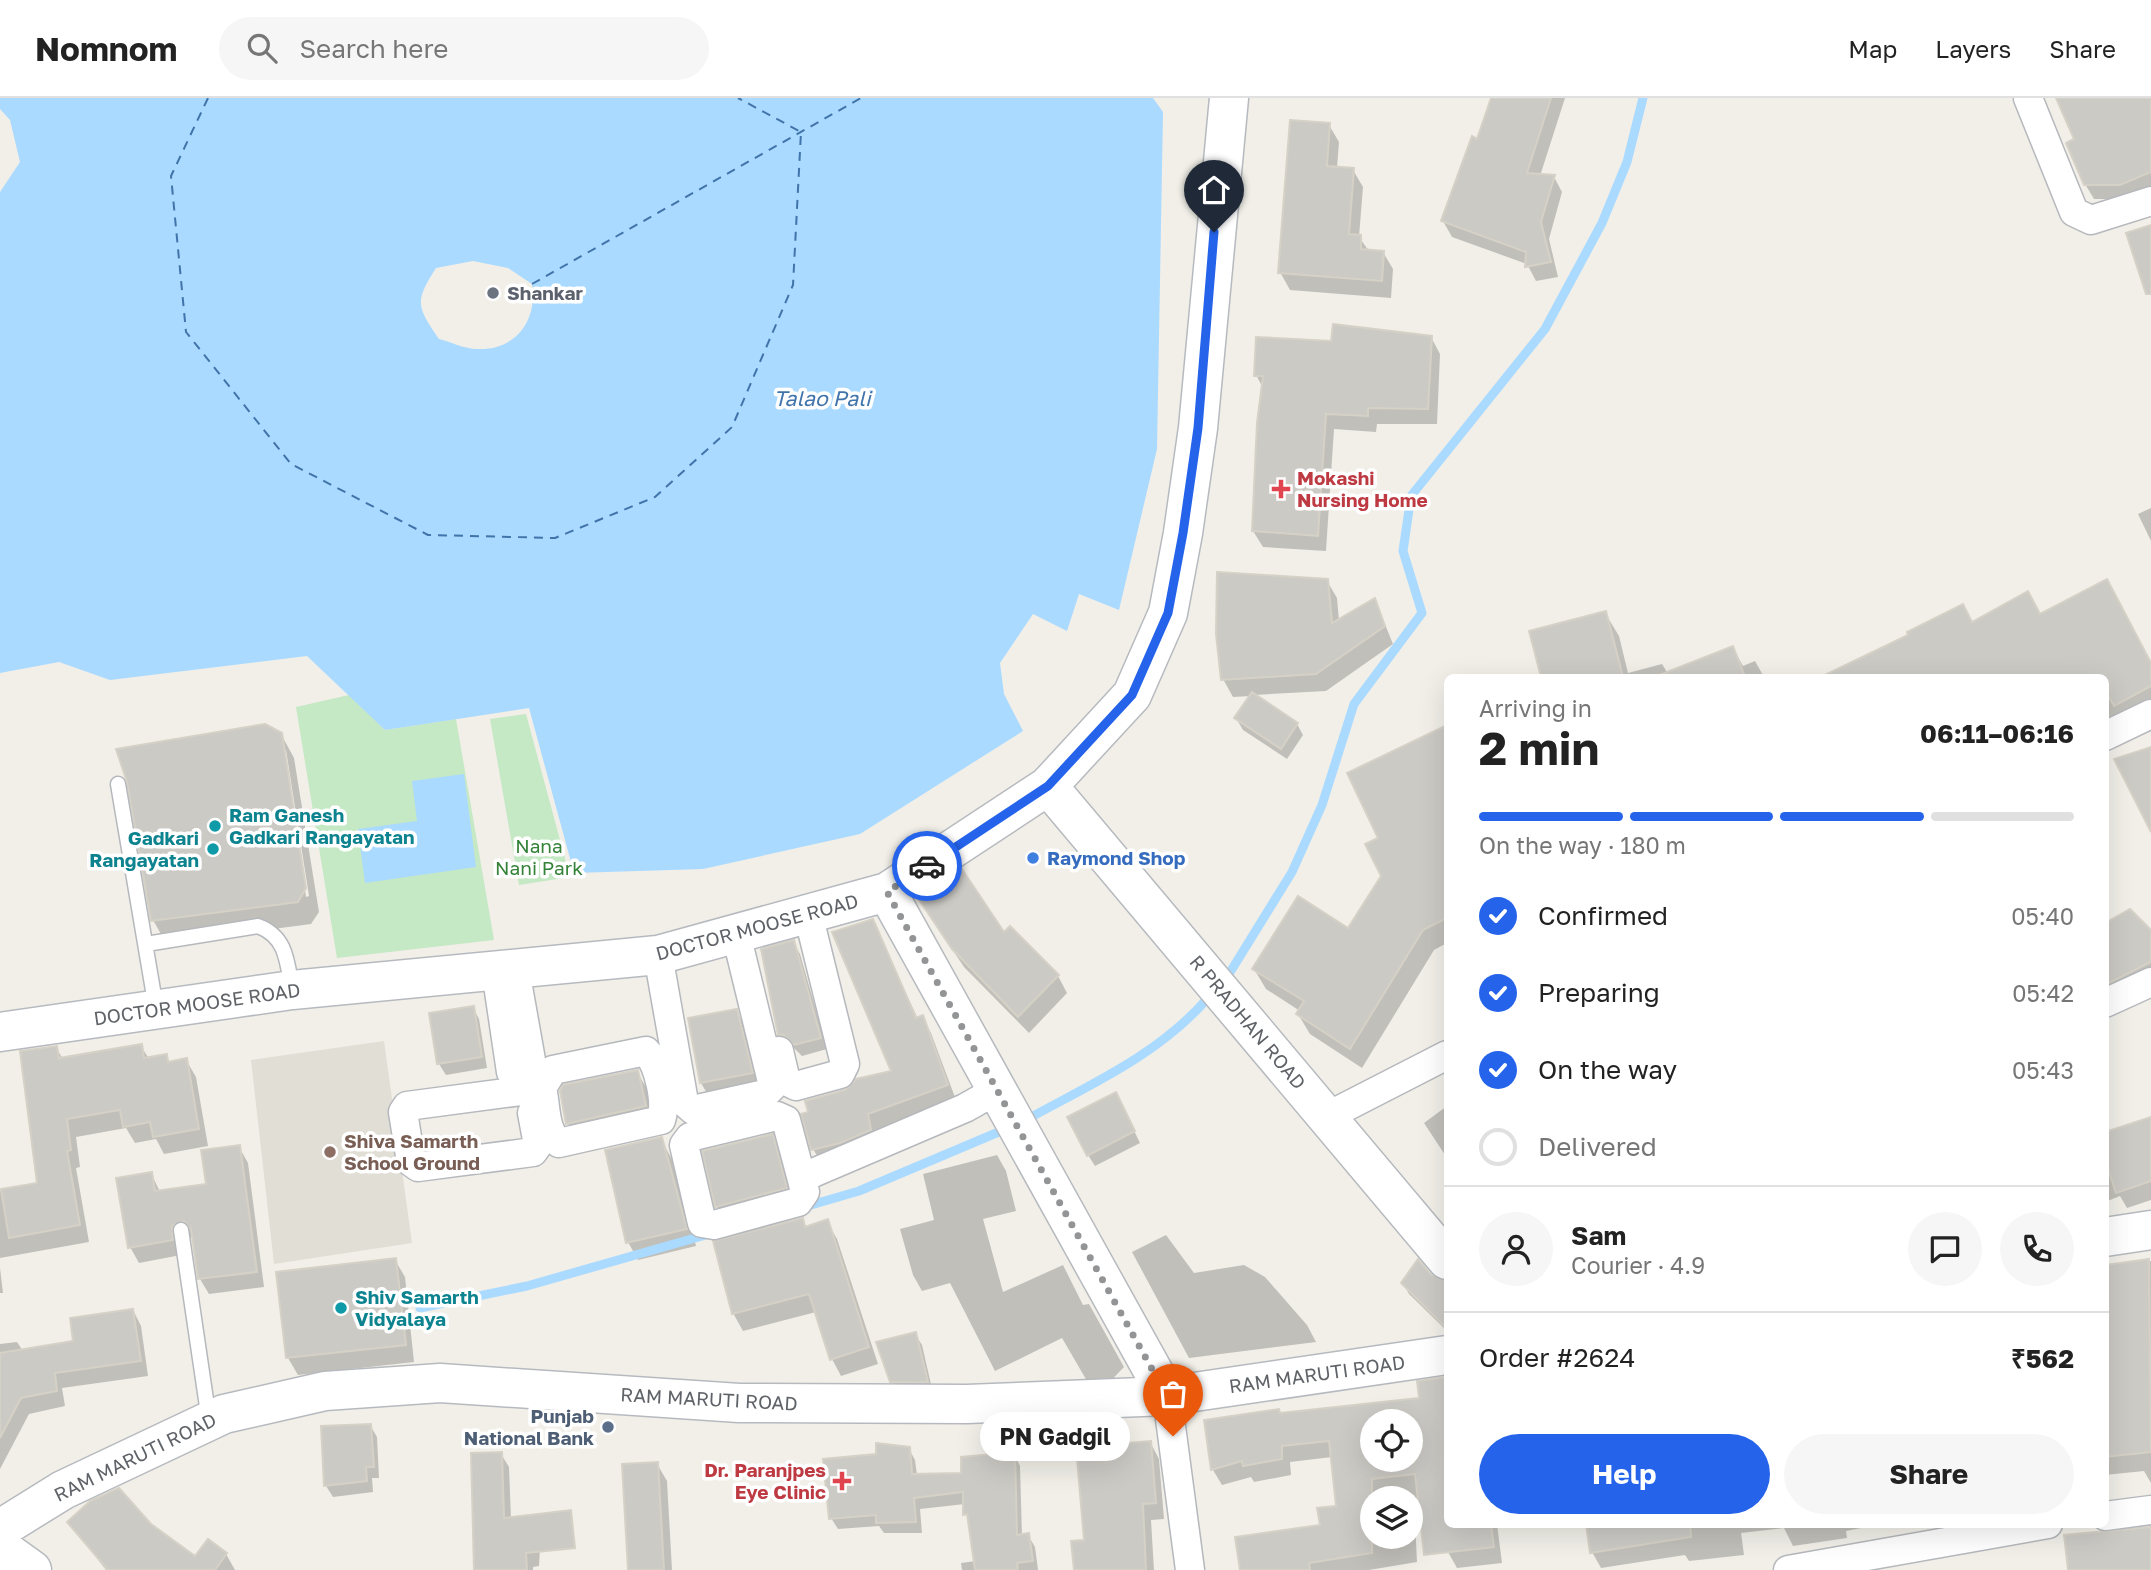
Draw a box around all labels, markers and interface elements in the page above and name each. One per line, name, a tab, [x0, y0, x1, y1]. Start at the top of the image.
search box	[219, 17, 709, 80]
text: Nomnom	[35, 29, 177, 68]
icon: search	[243, 29, 281, 67]
text: Search here	[299, 33, 448, 64]
text: Map	[1848, 34, 1897, 63]
text: Layers	[1935, 34, 2011, 63]
text: Share	[2049, 34, 2116, 63]
pin	[1184, 160, 1244, 232]
icon: home	[1195, 171, 1233, 209]
place label: Shankar	[507, 281, 584, 304]
marker: Shankar	[485, 285, 501, 301]
water label: Talao Pali	[773, 385, 873, 411]
place label: Mokashi Nursing Home	[1297, 466, 1428, 511]
marker: Mokashi Nursing Home	[1271, 479, 1291, 499]
text: Arriving in	[1479, 694, 1592, 722]
text: 06:11–06:16	[1920, 718, 2074, 749]
text: 2 min	[1479, 720, 1599, 775]
place label: Ram Ganesh Gadkari Rangayatan	[229, 803, 415, 848]
marker: Ram Ganesh Gadkari Rangayatan	[207, 818, 223, 834]
place label: Gadkari Rangayatan	[89, 826, 199, 871]
courier	[892, 831, 962, 901]
text: On the way · 180 m	[1479, 831, 1686, 859]
park label: Nana Nani Park	[495, 834, 583, 879]
marker: Gadkari Rangayatan	[205, 841, 221, 857]
place label: Raymond Shop	[1047, 846, 1186, 869]
icon: car	[908, 847, 946, 885]
marker: Raymond Shop	[1025, 850, 1041, 866]
street label: DOCTOR MOOSE ROAD	[653, 888, 861, 965]
icon: check	[1479, 897, 1517, 935]
text: Confirmed	[1538, 900, 1668, 931]
text: 05:40	[2011, 902, 2074, 930]
street label: R PRADHAN ROAD	[1186, 950, 1311, 1093]
icon: check	[1479, 974, 1517, 1012]
text: Preparing	[1538, 977, 1660, 1008]
street label: DOCTOR MOOSE ROAD	[92, 978, 302, 1029]
text: 05:42	[2012, 979, 2074, 1007]
icon: check	[1479, 1051, 1517, 1089]
text: On the way	[1538, 1054, 1677, 1085]
text: 05:43	[2012, 1056, 2074, 1084]
place label: Shiva Samarth School Ground	[344, 1129, 480, 1174]
text: Delivered	[1538, 1131, 1657, 1162]
marker: Shiva Samarth School Ground	[322, 1144, 338, 1160]
button: person	[1479, 1212, 1553, 1286]
button: chat	[1908, 1212, 1982, 1286]
button: phone	[2000, 1212, 2074, 1286]
text: Sam	[1571, 1220, 1626, 1251]
text: Courier · 4.9	[1571, 1251, 1705, 1279]
place label: Shiv Samarth Vidyalaya	[355, 1285, 479, 1330]
marker: Shiv Samarth Vidyalaya	[333, 1300, 349, 1316]
text: Order #2624	[1479, 1342, 1635, 1373]
text: ₹562	[2011, 1343, 2074, 1374]
street label: RAM MARUTI ROAD	[1227, 1350, 1406, 1397]
pin	[1143, 1364, 1203, 1436]
icon: bag	[1154, 1375, 1192, 1413]
street label: RAM MARUTI ROAD	[620, 1382, 798, 1415]
place label: Punjab National Bank	[464, 1404, 594, 1449]
street label: RAM MARUTI ROAD	[50, 1407, 220, 1506]
map controls	[1360, 1409, 1423, 1549]
button: locate	[1360, 1409, 1423, 1472]
callout: PN Gadgil	[981, 1412, 1131, 1460]
marker: Punjab National Bank	[600, 1419, 616, 1435]
text: PN Gadgil	[999, 1422, 1111, 1450]
button: Help	[1479, 1434, 1770, 1514]
button: Share	[1784, 1434, 2074, 1514]
place label: Dr. Paranjpes Eye Clinic	[704, 1458, 826, 1503]
marker: Dr. Paranjpes Eye Clinic	[832, 1471, 852, 1491]
button: layers	[1360, 1486, 1423, 1549]

